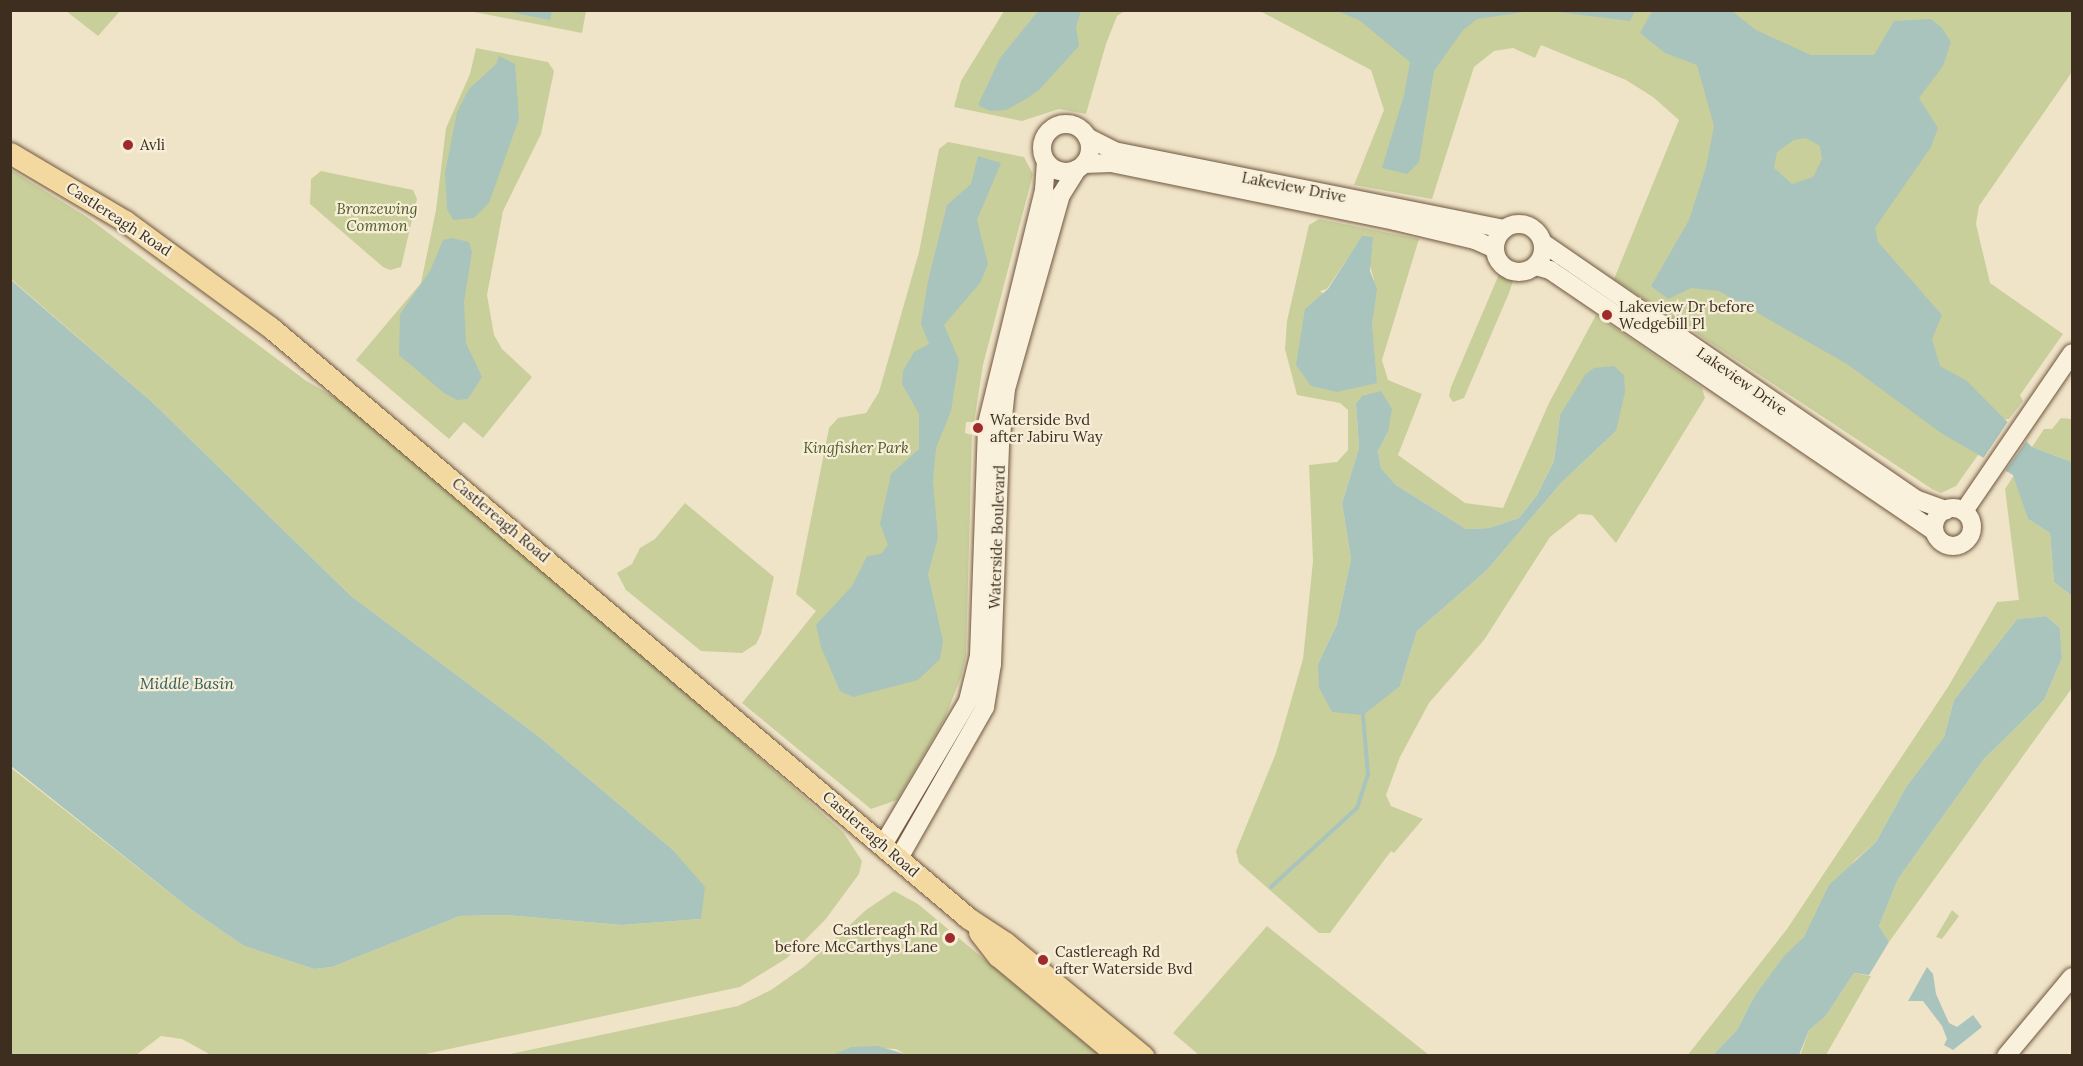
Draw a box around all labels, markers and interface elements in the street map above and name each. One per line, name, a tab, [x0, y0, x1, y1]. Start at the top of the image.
place label: Avli	[140, 136, 165, 154]
marker: Avli	[121, 138, 135, 152]
street label: Lakeview Drive	[1240, 168, 1348, 206]
street label: Castlereagh Road	[63, 178, 175, 260]
park label: Bronzewing Common	[336, 199, 418, 234]
place label: Lakeview Dr before Wedgebill Pl	[1619, 297, 1754, 332]
marker: Lakeview Dr before Wedgebill Pl	[1600, 308, 1614, 322]
street label: Lakeview Drive	[1693, 343, 1791, 419]
place label: Waterside Bvd after Jabiru Way	[990, 410, 1103, 445]
marker: Waterside Bvd after Jabiru Way	[971, 421, 985, 435]
park label: Kingfisher Park	[803, 439, 909, 457]
street label: Waterside Boulevard	[985, 465, 1009, 609]
street label: Castlereagh Road	[449, 474, 553, 566]
water label: Middle Basin	[140, 673, 234, 693]
street label: Castlereagh Road	[819, 787, 923, 881]
place label: Castlereagh Rd before McCarthys Lane	[775, 920, 938, 955]
marker: Castlereagh Rd before McCarthys Lane	[943, 931, 957, 945]
place label: Castlereagh Rd after Waterside Bvd	[1055, 942, 1193, 977]
marker: Castlereagh Rd after Waterside Bvd	[1036, 953, 1050, 967]

